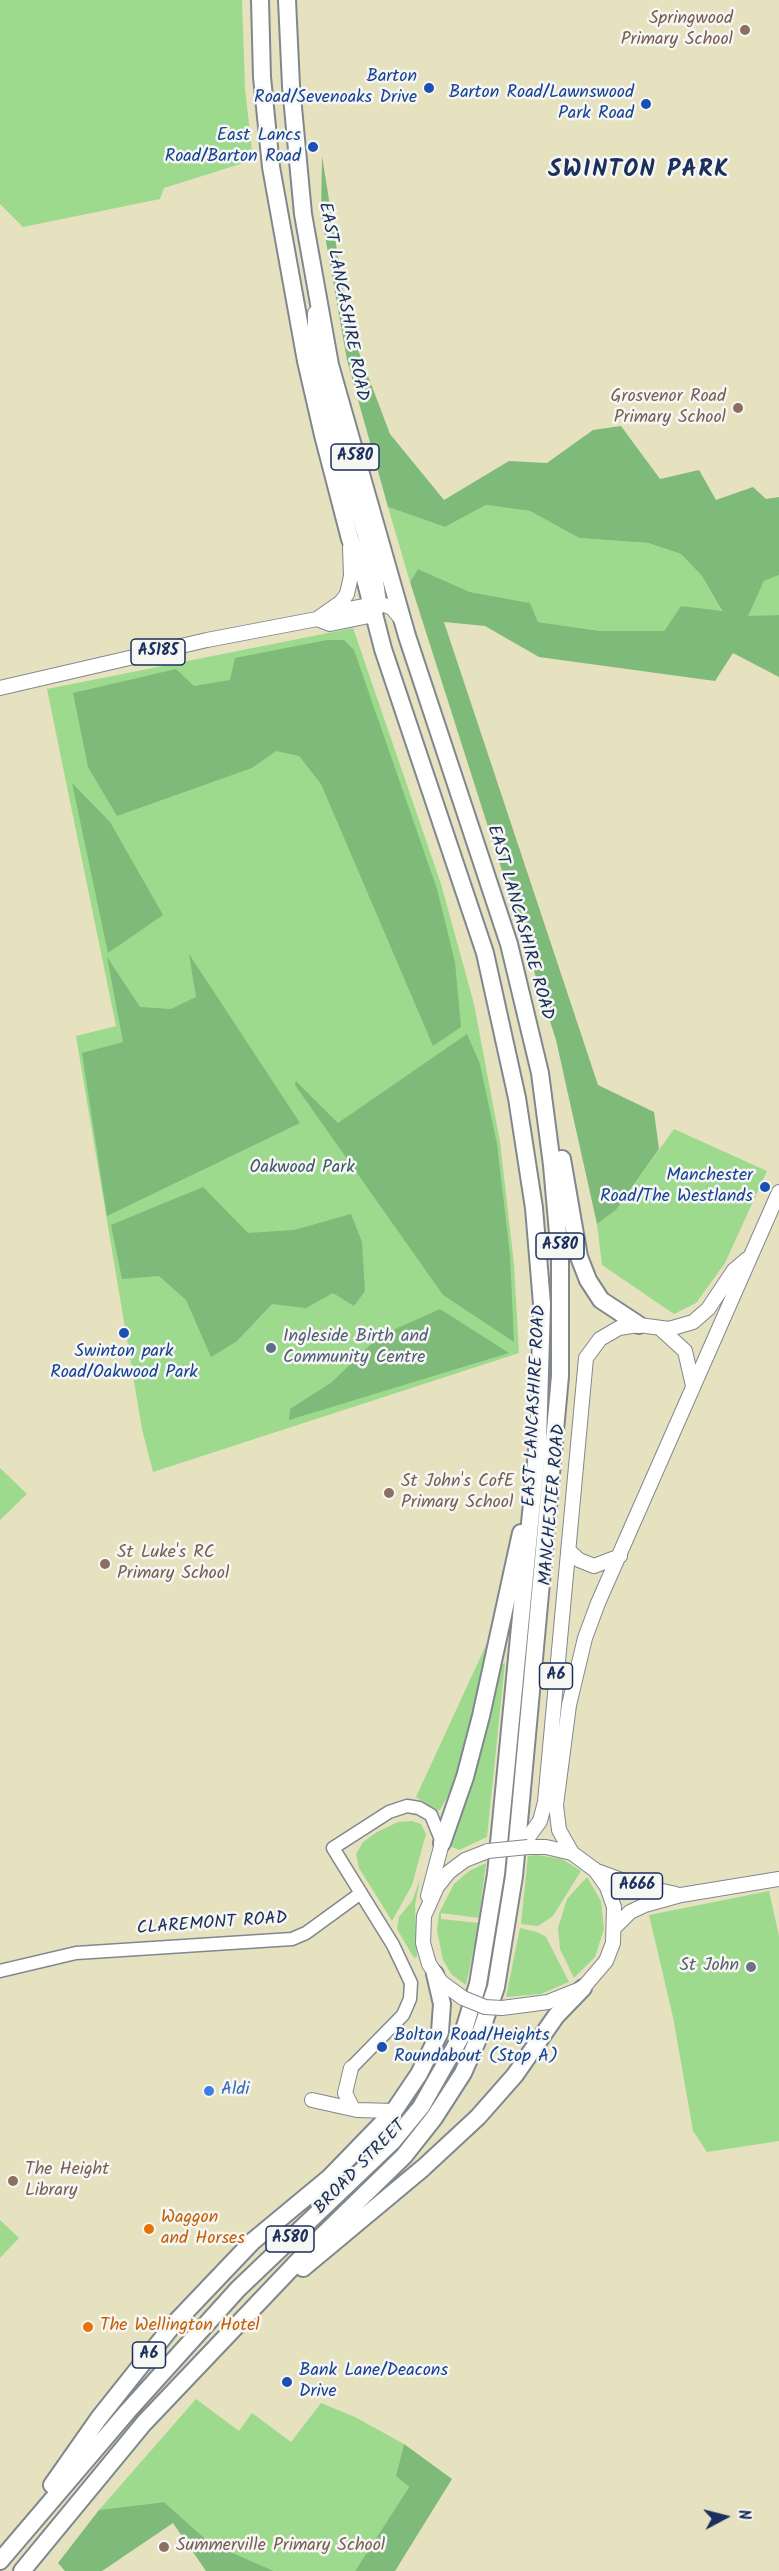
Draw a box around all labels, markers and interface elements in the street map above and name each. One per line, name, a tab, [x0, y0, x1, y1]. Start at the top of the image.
place label: Springwood Primary School	[621, 9, 733, 52]
marker: Springwood Primary School	[738, 23, 752, 37]
place label: Barton Road/Sevenoaks Drive	[254, 67, 417, 110]
marker: Barton Road/Sevenoaks Drive	[422, 81, 436, 95]
place label: Barton Road/Lawnswood Park Road	[449, 83, 634, 125]
marker: Barton Road/Lawnswood Park Road	[639, 97, 653, 111]
place label: East Lancs Road/Barton Road	[165, 126, 301, 168]
marker: East Lancs Road/Barton Road	[306, 140, 320, 154]
district label: SWINTON PARK	[548, 158, 730, 186]
street label: EAST LANCASHIRE ROAD	[312, 201, 372, 403]
place label: Grosvenor Road Primary School	[611, 387, 726, 430]
marker: Grosvenor Road Primary School	[731, 401, 745, 415]
road number: A580	[331, 444, 379, 470]
road number: A5185	[131, 639, 185, 665]
street label: EAST LANCASHIRE ROAD	[481, 823, 557, 1023]
park label: Oakwood Park	[249, 1158, 355, 1180]
place label: Manchester Road/The Westlands	[600, 1166, 753, 1208]
marker: Manchester Road/The Westlands	[758, 1180, 772, 1194]
road number: A580	[536, 1233, 584, 1259]
street label: EAST LANCASHIRE ROAD	[520, 1305, 552, 1507]
marker: Swinton park Road/Oakwood Park	[117, 1326, 131, 1340]
place label: Ingleside Birth and Community Centre	[283, 1327, 428, 1370]
marker: Ingleside Birth and Community Centre	[264, 1341, 278, 1355]
place label: Swinton park Road/Oakwood Park	[50, 1342, 198, 1384]
street label: MANCHESTER ROAD	[536, 1423, 572, 1587]
place label: St John's CofE Primary School	[401, 1472, 514, 1514]
marker: St John's CofE Primary School	[382, 1486, 396, 1500]
place label: St Luke's RC Primary School	[117, 1543, 229, 1586]
marker: St Luke's RC Primary School	[98, 1557, 112, 1571]
road number: A6	[540, 1663, 572, 1689]
road number: A666	[612, 1873, 662, 1899]
street label: CLAREMONT ROAD	[136, 1909, 288, 1941]
place label: St John	[679, 1956, 739, 1978]
marker: St John	[744, 1960, 758, 1974]
place label: Bolton Road/Heights Roundabout (Stop A)	[394, 2026, 558, 2068]
marker: Bolton Road/Heights Roundabout (Stop A)	[375, 2040, 389, 2054]
place label: Aldi	[221, 2080, 250, 2102]
marker: Aldi	[202, 2084, 216, 2098]
street label: BROAD STREET	[310, 2116, 412, 2220]
place label: The Height Library	[25, 2160, 109, 2202]
marker: The Height Library	[6, 2174, 20, 2188]
place label: Waggon and Horses	[161, 2208, 245, 2250]
marker: Waggon and Horses	[142, 2222, 156, 2236]
road number: A580	[266, 2226, 314, 2252]
place label: The Wellington Hotel	[100, 2316, 260, 2338]
marker: The Wellington Hotel	[81, 2320, 95, 2334]
road number: A6	[132, 2342, 166, 2368]
place label: Bank Lane/Deacons Drive	[299, 2361, 448, 2404]
marker: Bank Lane/Deacons Drive	[280, 2375, 294, 2389]
north arrow	[695, 2487, 755, 2547]
text: N	[730, 2508, 756, 2521]
place label: Summerville Primary School	[176, 2536, 385, 2558]
marker: Summerville Primary School	[157, 2540, 171, 2554]

